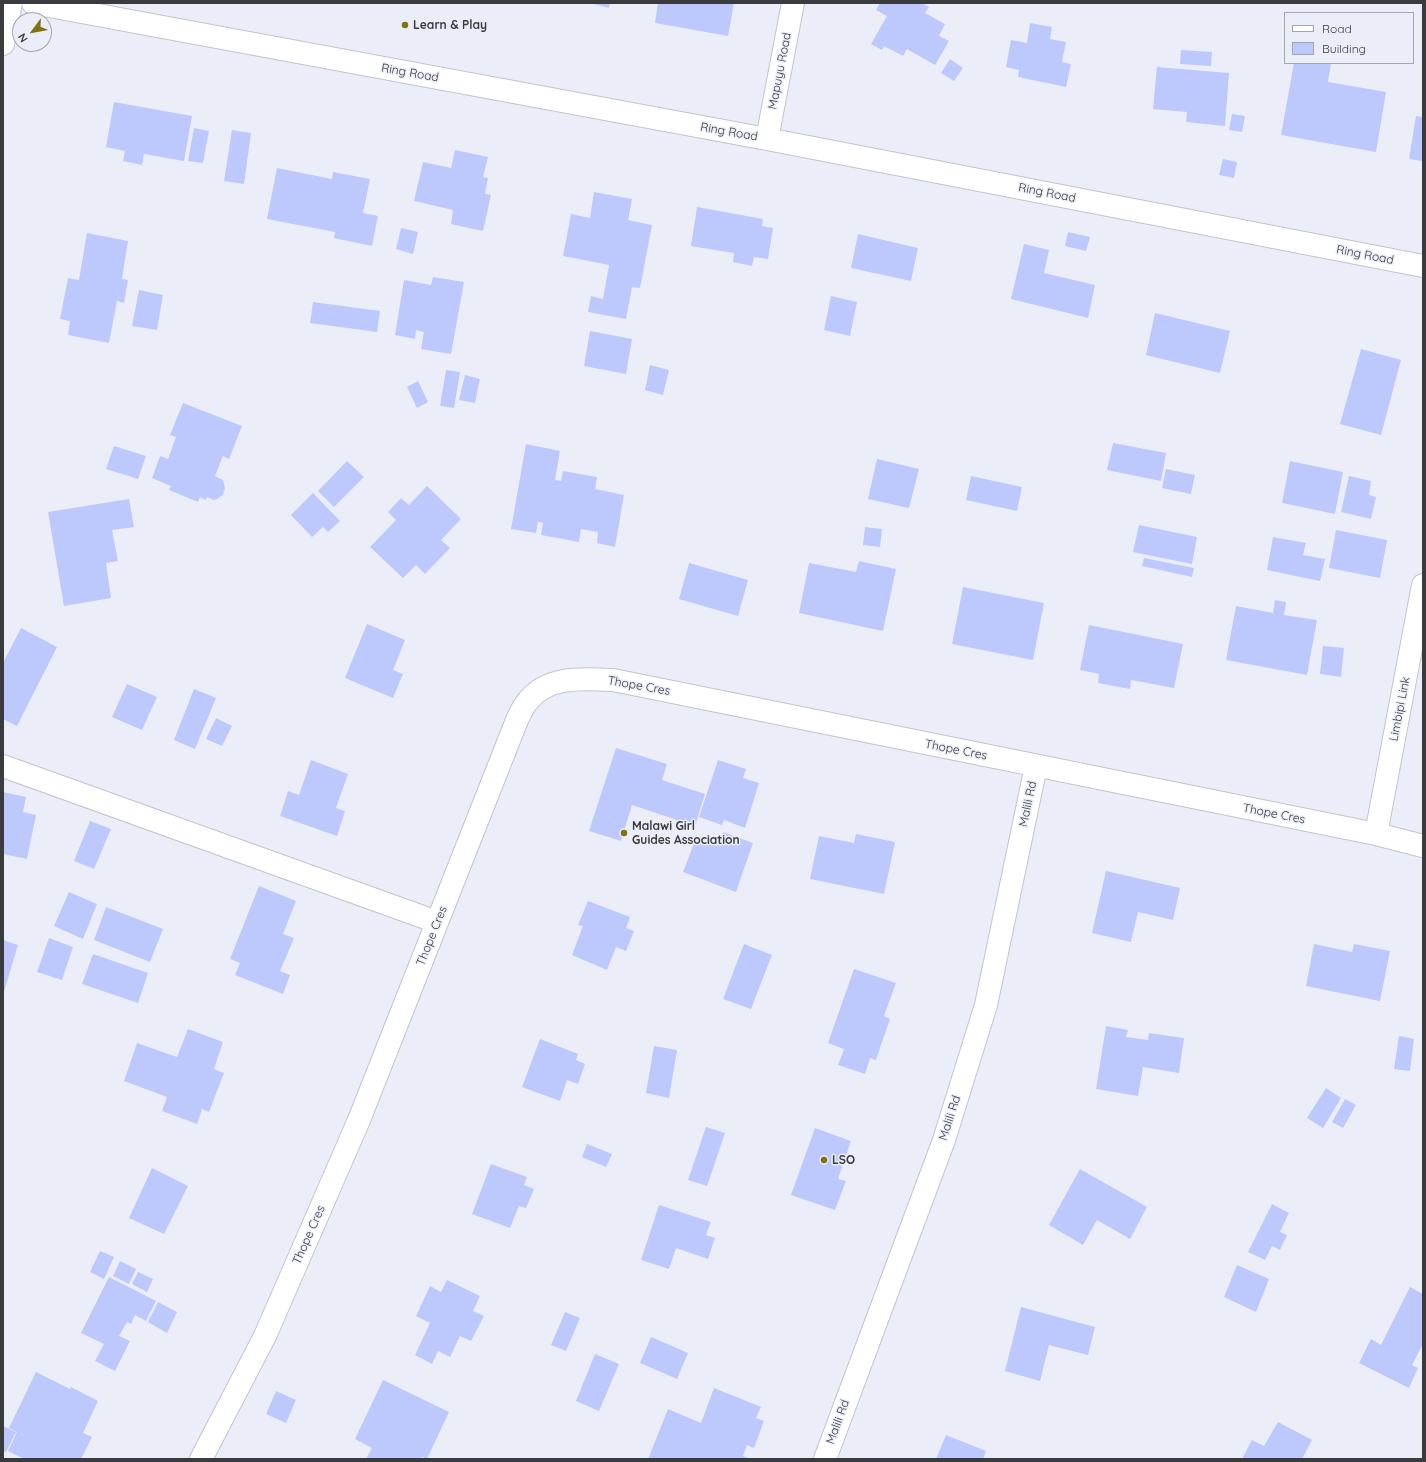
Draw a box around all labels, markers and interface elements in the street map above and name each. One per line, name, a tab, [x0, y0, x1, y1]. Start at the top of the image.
north arrow	[12, 12, 52, 52]
legend	[1284, 12, 1414, 64]
place label: Learn & Play	[413, 18, 487, 32]
marker: Learn & Play	[400, 20, 410, 30]
text: Road	[1322, 21, 1352, 36]
text: N	[15, 31, 31, 45]
street label: Mapuyu Road	[765, 31, 795, 111]
text: Building	[1322, 41, 1366, 56]
street label: Ring Road	[380, 61, 440, 85]
street label: Ring Road	[699, 120, 759, 144]
street label: Ring Road	[1017, 180, 1077, 206]
street label: Ring Road	[1335, 242, 1395, 268]
street label: Thope Cres	[607, 673, 671, 699]
street label: Limbipi Link	[1387, 676, 1413, 742]
street label: Thope Cres	[924, 737, 988, 763]
street label: Malili Rd	[1016, 780, 1040, 828]
street label: Thope Cres	[1242, 801, 1306, 827]
place label: Malawi Girl Guides Association	[632, 819, 740, 847]
marker: Malawi Girl Guides Association	[619, 828, 629, 838]
street label: Thope Cres	[413, 904, 451, 968]
street label: Malili Rd	[936, 1094, 964, 1142]
place label: LSO	[832, 1153, 855, 1167]
marker: LSO	[819, 1155, 829, 1165]
street label: Thope Cres	[290, 1203, 328, 1267]
street label: Malili Rd	[823, 1398, 853, 1446]

